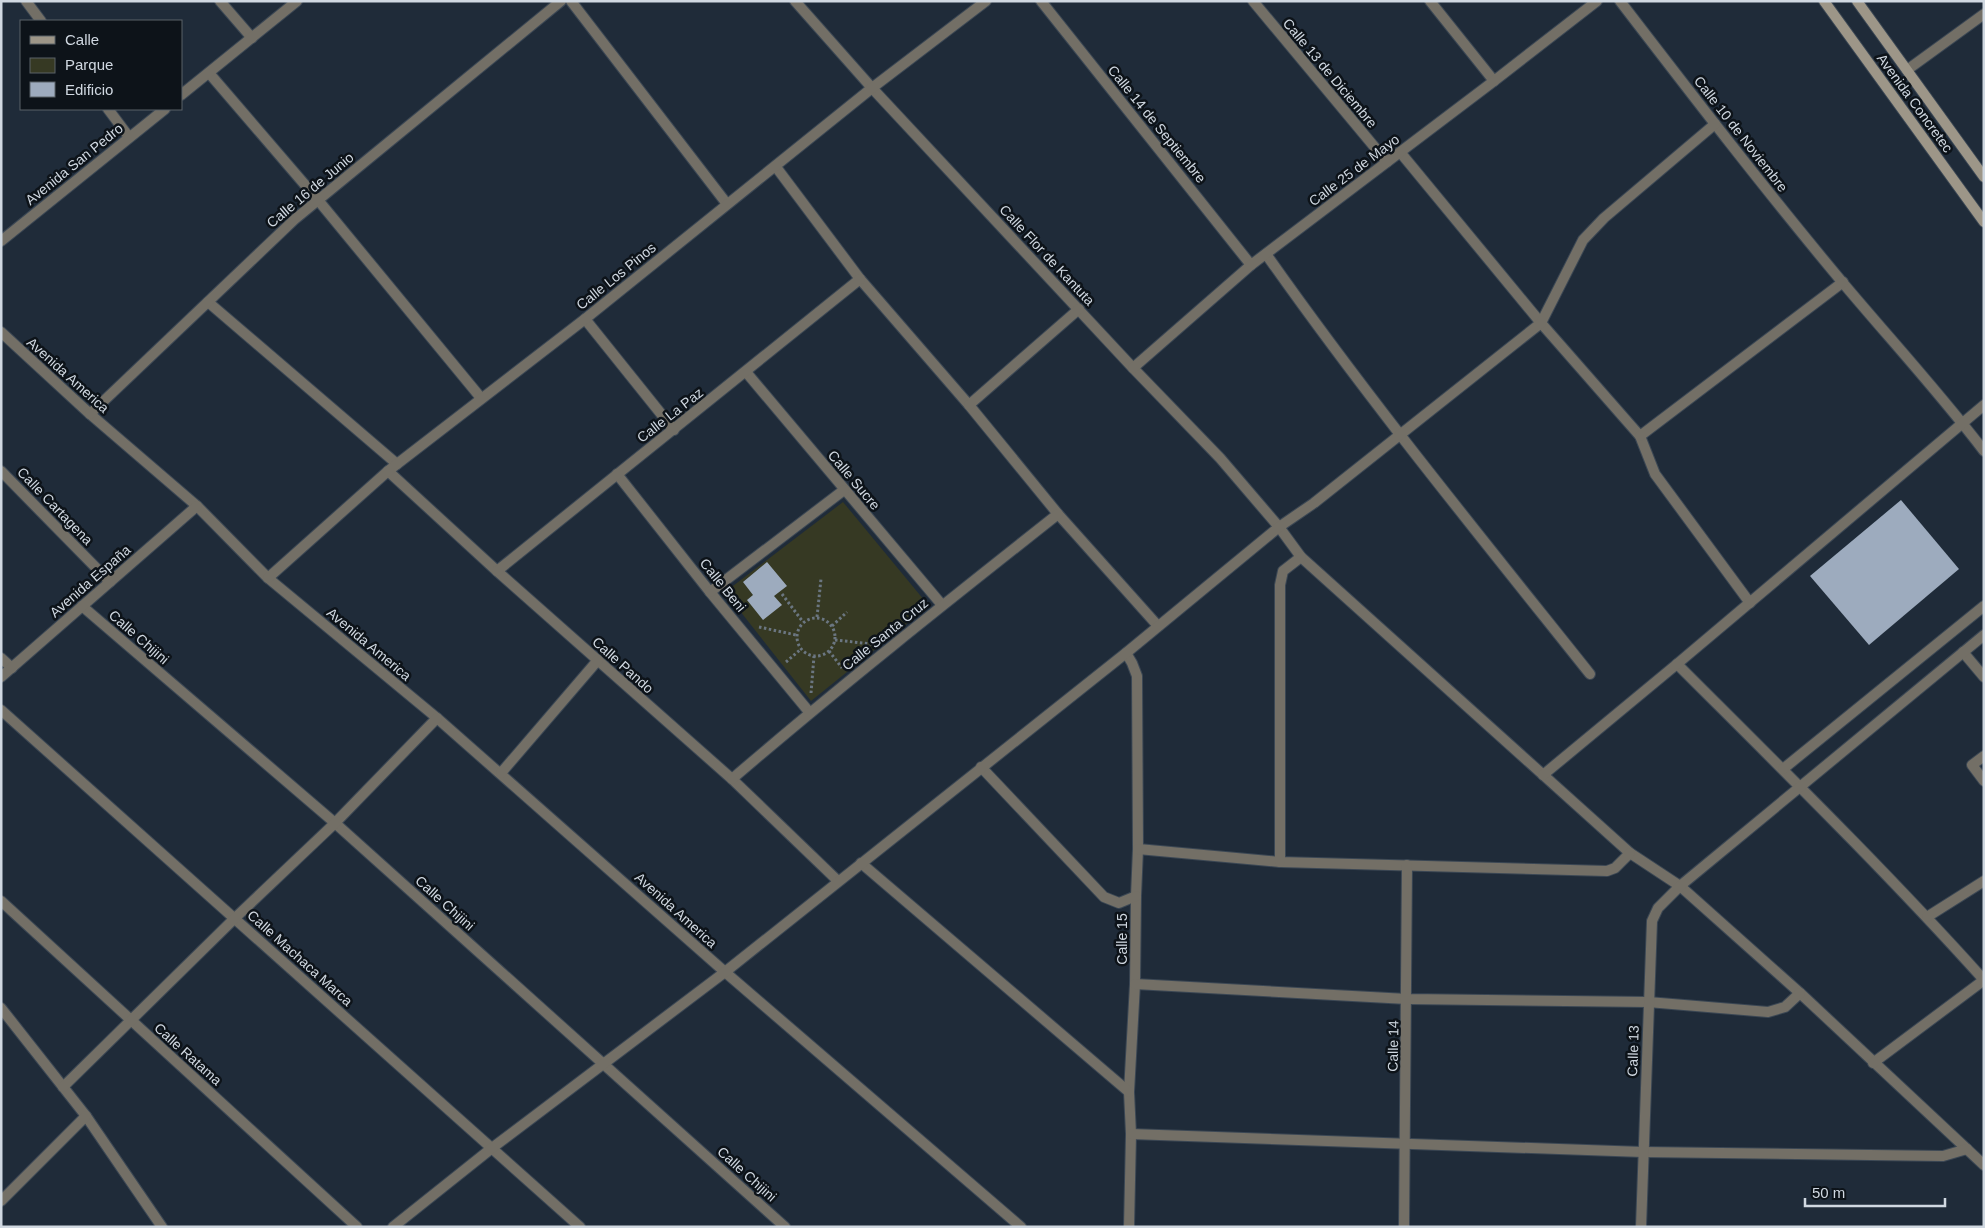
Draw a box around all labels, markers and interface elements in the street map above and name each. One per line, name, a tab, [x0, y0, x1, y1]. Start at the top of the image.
street label: Calle 13 de Diciembre	[1280, 15, 1381, 131]
legend	[20, 20, 182, 110]
text: Calle	[65, 31, 99, 48]
street label: Avenida Concretec	[1874, 51, 1956, 155]
text: Parque	[65, 56, 113, 73]
street label: Calle 14 de Septiembre	[1105, 62, 1209, 186]
street label: Calle 10 de Noviembre	[1691, 73, 1791, 195]
text: Edificio	[65, 81, 113, 98]
street label: Avenida San Pedro	[22, 120, 126, 208]
street label: Calle 25 de Mayo	[1306, 131, 1402, 209]
street label: Calle 16 de Junio	[263, 149, 357, 231]
street label: Calle Flor de Kantuta	[996, 201, 1098, 309]
street label: Calle Los Pinos	[573, 239, 659, 313]
street label: Avenida America	[24, 334, 112, 416]
street label: Calle La Paz	[634, 384, 706, 446]
street label: Calle Sucre	[825, 447, 884, 513]
street label: Calle Cartagena	[14, 464, 96, 548]
street label: Avenida España	[46, 541, 134, 620]
street label: Calle Beni	[697, 555, 749, 615]
street label: Calle Santa Cruz	[839, 594, 931, 674]
street label: Avenida America	[324, 604, 414, 684]
street label: Calle Chijini	[106, 607, 172, 667]
street label: Calle Pando	[589, 634, 657, 697]
street label: Avenida America	[632, 869, 720, 951]
street label: Calle Chijini	[412, 872, 478, 934]
street label: Calle Machaca Marca	[244, 907, 356, 1009]
street label: Calle 15	[1114, 913, 1130, 965]
street label: Calle Ratama	[151, 1020, 225, 1088]
street label: Calle 14	[1385, 1020, 1401, 1072]
street label: Calle 13	[1624, 1025, 1642, 1077]
street label: Calle Chijini	[714, 1143, 780, 1205]
scale bar	[1805, 1176, 1945, 1208]
text: 50 m	[1812, 1184, 1845, 1201]

